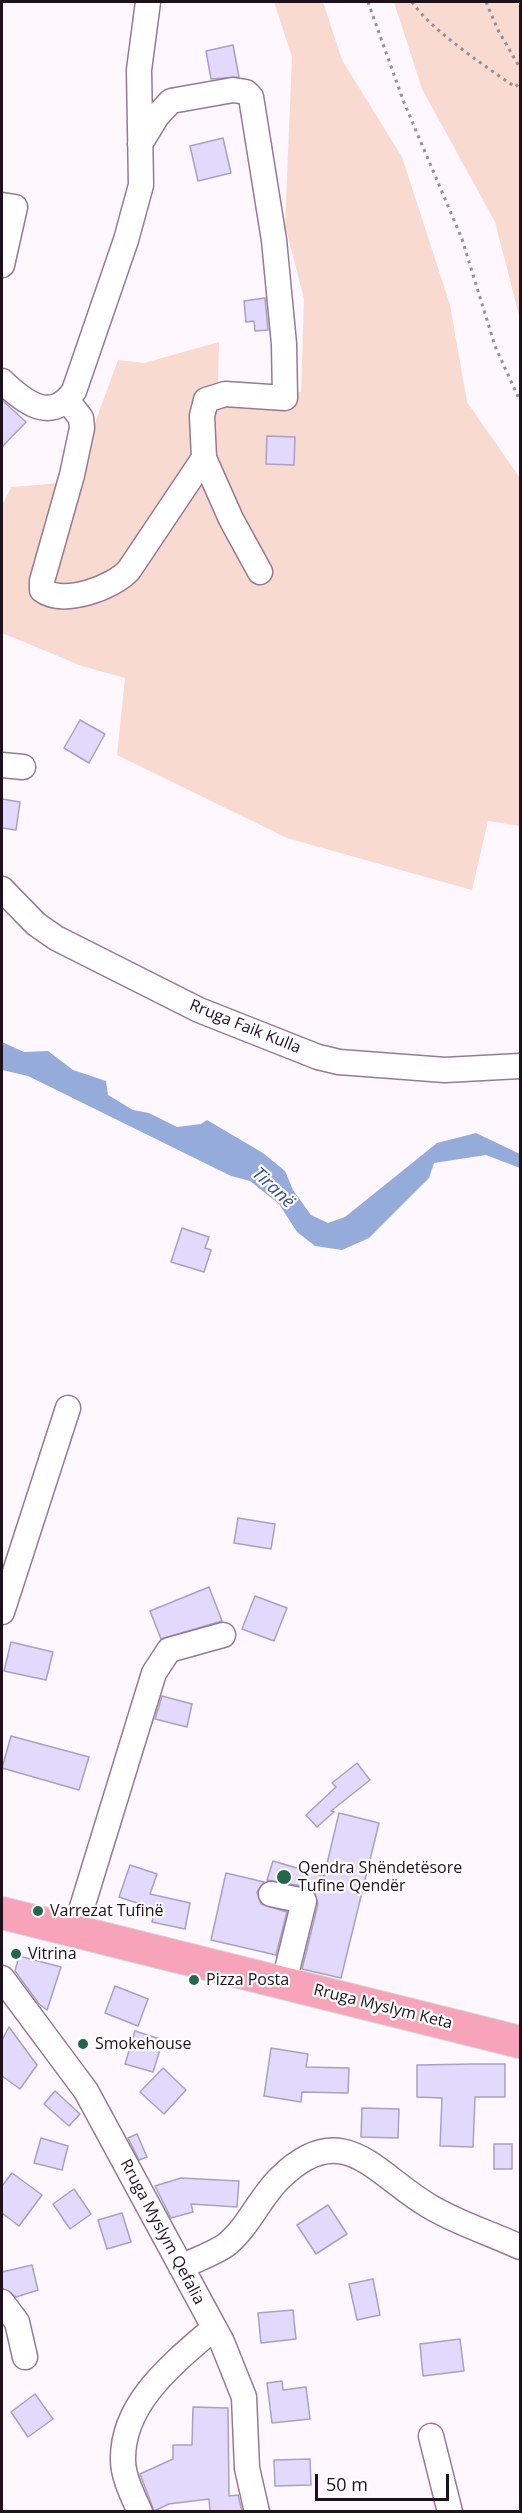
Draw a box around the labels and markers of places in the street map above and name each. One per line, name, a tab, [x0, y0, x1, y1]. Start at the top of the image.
place label: Qendra Shëndetësore Tufine Qendër	[298, 1858, 462, 1896]
marker: Qendra Shëndetësore Tufine Qendër	[275, 1868, 293, 1886]
place label: Varrezat Tufinë	[50, 1901, 164, 1921]
marker: Varrezat Tufinë	[31, 1904, 45, 1918]
place label: Vitrina	[28, 1944, 77, 1964]
marker: Vitrina	[9, 1947, 23, 1961]
place label: Pizza Posta	[206, 1970, 289, 1990]
marker: Pizza Posta	[187, 1973, 201, 1987]
place label: Smokehouse	[95, 2034, 191, 2054]
marker: Smokehouse	[76, 2037, 90, 2051]

